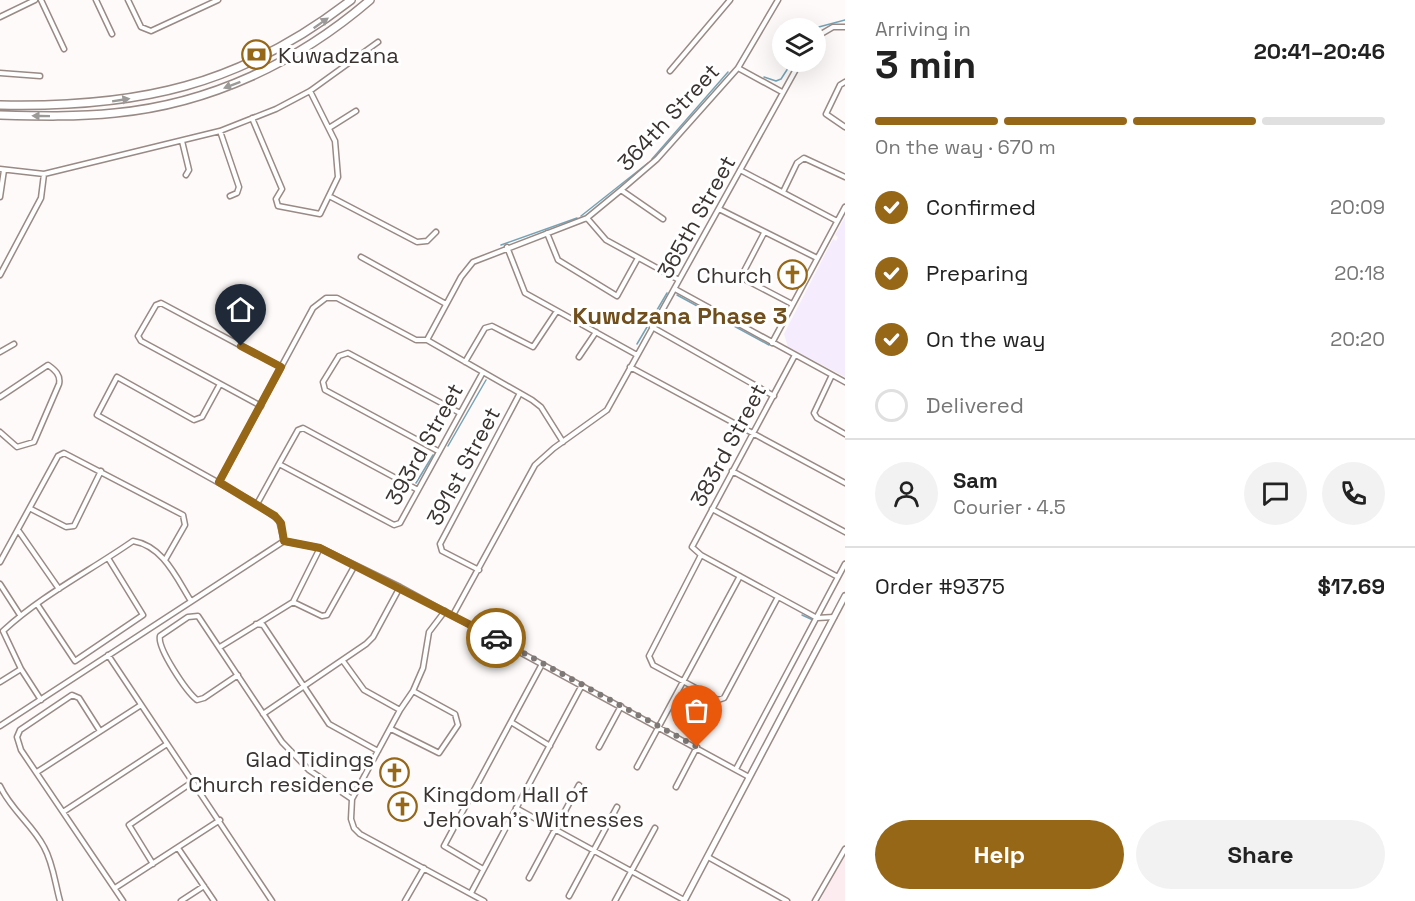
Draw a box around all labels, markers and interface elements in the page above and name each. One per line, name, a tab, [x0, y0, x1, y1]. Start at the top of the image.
text: Arriving in	[875, 16, 971, 42]
one-way arrow	[312, 17, 328, 29]
map controls	[772, 18, 826, 72]
button: layers	[772, 18, 826, 72]
text: 20:41–20:46	[1254, 37, 1385, 65]
bank icon: Kuwadzana	[241, 39, 273, 71]
text: 3 min	[875, 40, 976, 89]
place label: Kuwadzana	[278, 41, 399, 69]
street label: 364th Street	[611, 57, 725, 177]
one-way arrow	[223, 81, 241, 90]
one-way arrow	[112, 95, 131, 104]
one-way arrow	[31, 111, 50, 120]
text: On the way · 670 m	[875, 134, 1056, 160]
street label: 365th Street	[651, 151, 741, 283]
icon: check	[875, 191, 908, 224]
text: Confirmed	[926, 193, 1036, 221]
text: 20:09	[1330, 194, 1385, 220]
icon: check	[875, 257, 908, 290]
church icon: Church	[777, 259, 809, 291]
text: Preparing	[926, 259, 1028, 287]
text: 20:18	[1334, 260, 1385, 286]
place label: Church	[697, 261, 772, 289]
pin	[215, 284, 266, 346]
icon: home	[224, 293, 257, 326]
district label: Kuwdzana Phase 3	[573, 300, 787, 331]
icon: check	[875, 323, 908, 356]
text: On the way	[926, 325, 1045, 353]
text: 20:20	[1330, 326, 1385, 352]
street label: 393rd Street	[379, 378, 469, 510]
street label: 383rd Street	[684, 379, 772, 511]
text: Delivered	[926, 391, 1024, 419]
street label: 391st Street	[420, 402, 506, 530]
button: person	[875, 462, 938, 525]
button: chat	[1244, 462, 1307, 525]
button: phone	[1322, 462, 1385, 525]
text: Sam	[953, 466, 998, 494]
text: Courier · 4.5	[953, 494, 1066, 520]
text: Order #9375	[875, 572, 1005, 600]
text: $17.69	[1318, 572, 1385, 600]
courier	[466, 608, 526, 668]
icon: car	[480, 622, 513, 655]
pin	[671, 685, 722, 747]
icon: bag	[680, 694, 713, 727]
place label: Glad Tidings Church residence	[188, 745, 374, 798]
church icon: Glad Tidings Church residence	[379, 756, 411, 788]
place label: Kingdom Hall of Jehovah's Witnesses	[423, 780, 644, 833]
church icon: Kingdom Hall of Jehovah's Witnesses	[386, 791, 418, 823]
button: Help	[875, 820, 1124, 889]
button: Share	[1136, 820, 1385, 889]

